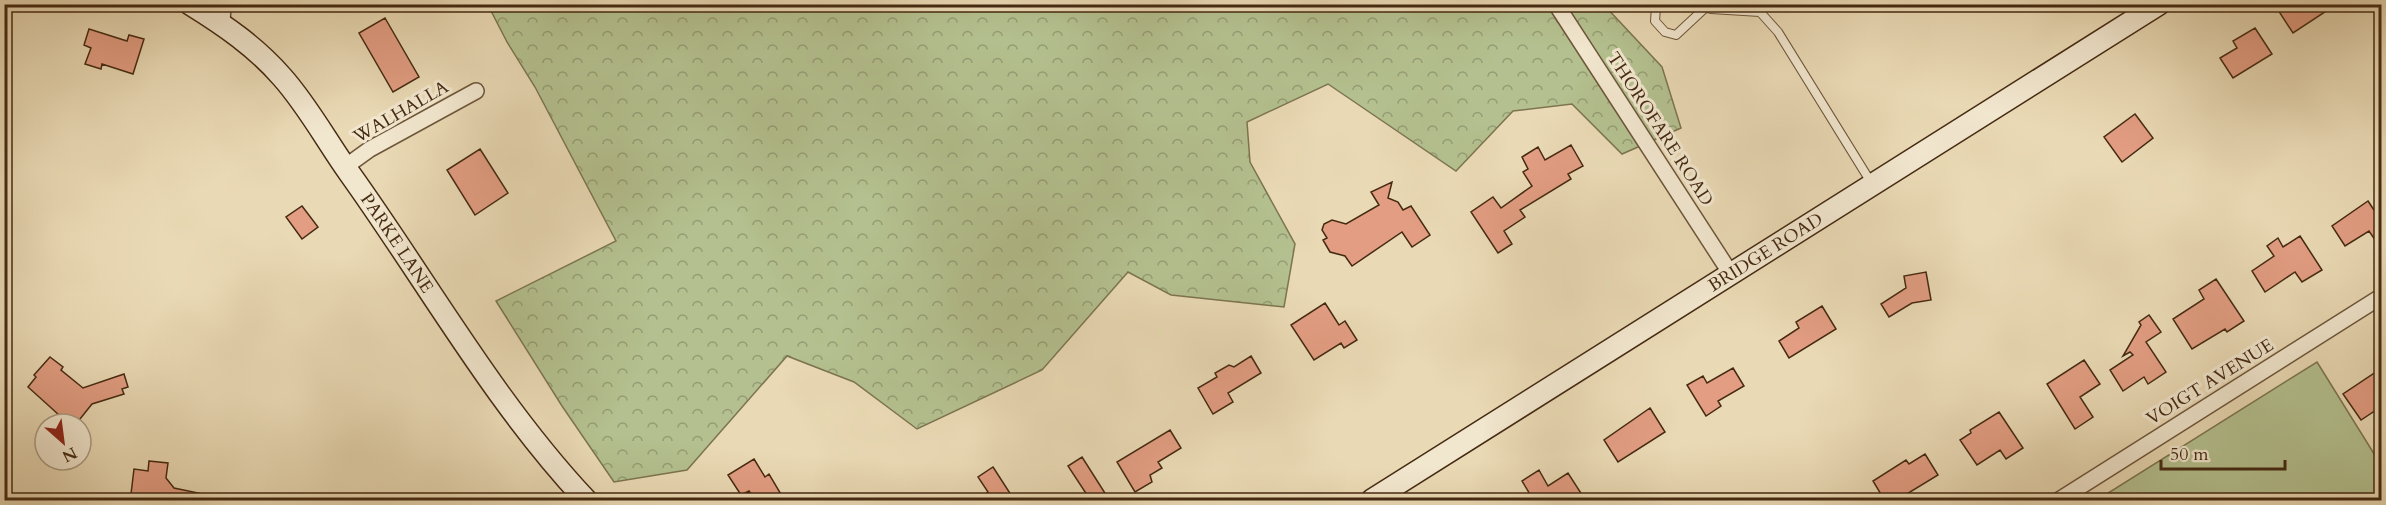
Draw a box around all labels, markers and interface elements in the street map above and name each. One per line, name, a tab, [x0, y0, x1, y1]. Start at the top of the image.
street label: THOROFARE ROAD	[1601, 47, 1719, 211]
street label: WALHALLA	[348, 75, 453, 150]
street label: PARKE LANE	[355, 188, 440, 298]
street label: BRIDGE ROAD	[1703, 207, 1828, 298]
street label: VOIGT AVENUE	[2142, 333, 2278, 431]
north arrow	[33, 412, 93, 472]
scale bar	[2161, 433, 2286, 471]
text: N	[58, 441, 81, 467]
text: 50 m	[2170, 442, 2209, 467]

